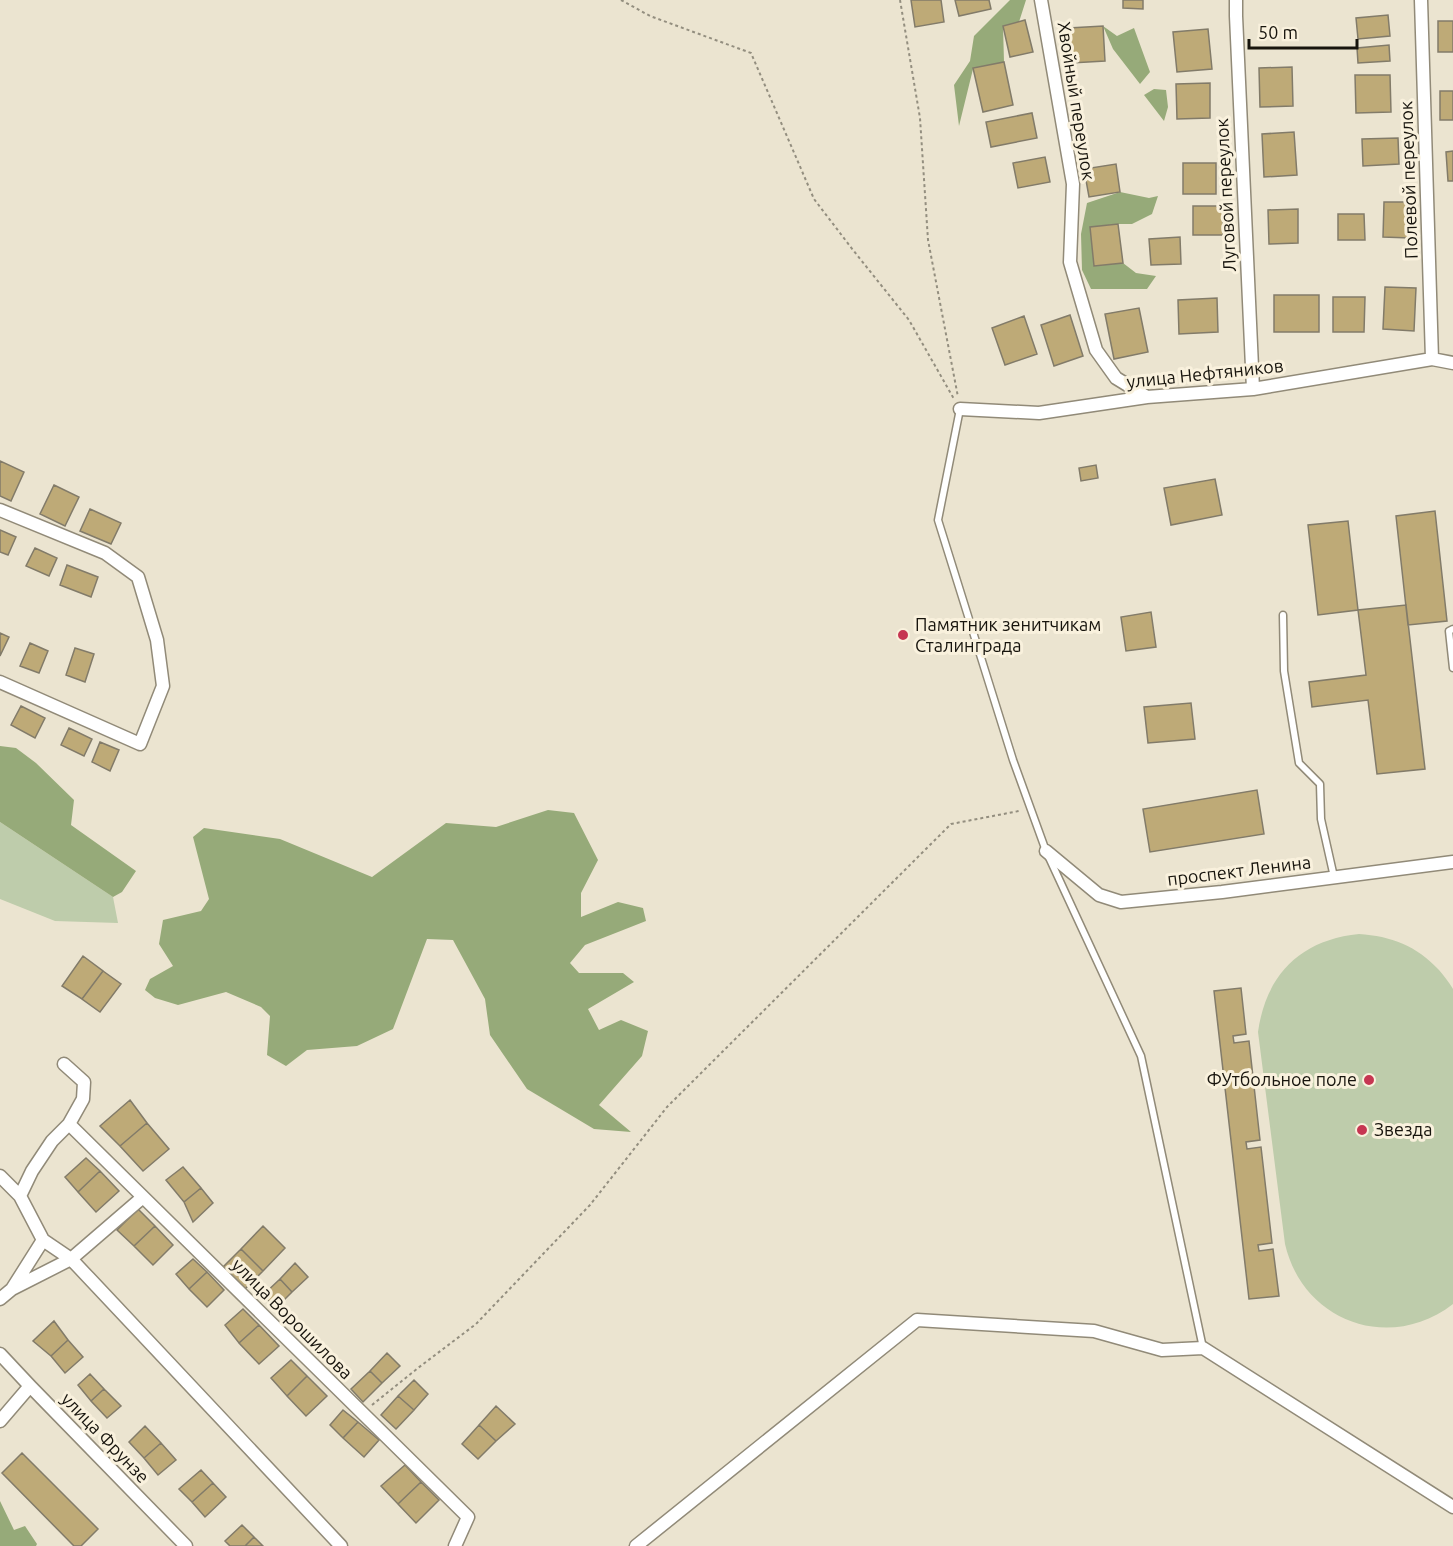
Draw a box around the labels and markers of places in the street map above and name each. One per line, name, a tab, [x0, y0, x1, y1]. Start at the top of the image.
place label: Памятник зенитчикам Сталинграда	[915, 614, 1101, 655]
marker: Памятник зенитчикам Сталинграда	[896, 628, 910, 642]
place label: ФУтбольное поле	[1206, 1069, 1357, 1089]
marker: ФУтбольное поле	[1362, 1073, 1376, 1087]
place label: Звезда	[1374, 1119, 1432, 1139]
marker: Звезда	[1355, 1123, 1369, 1137]

